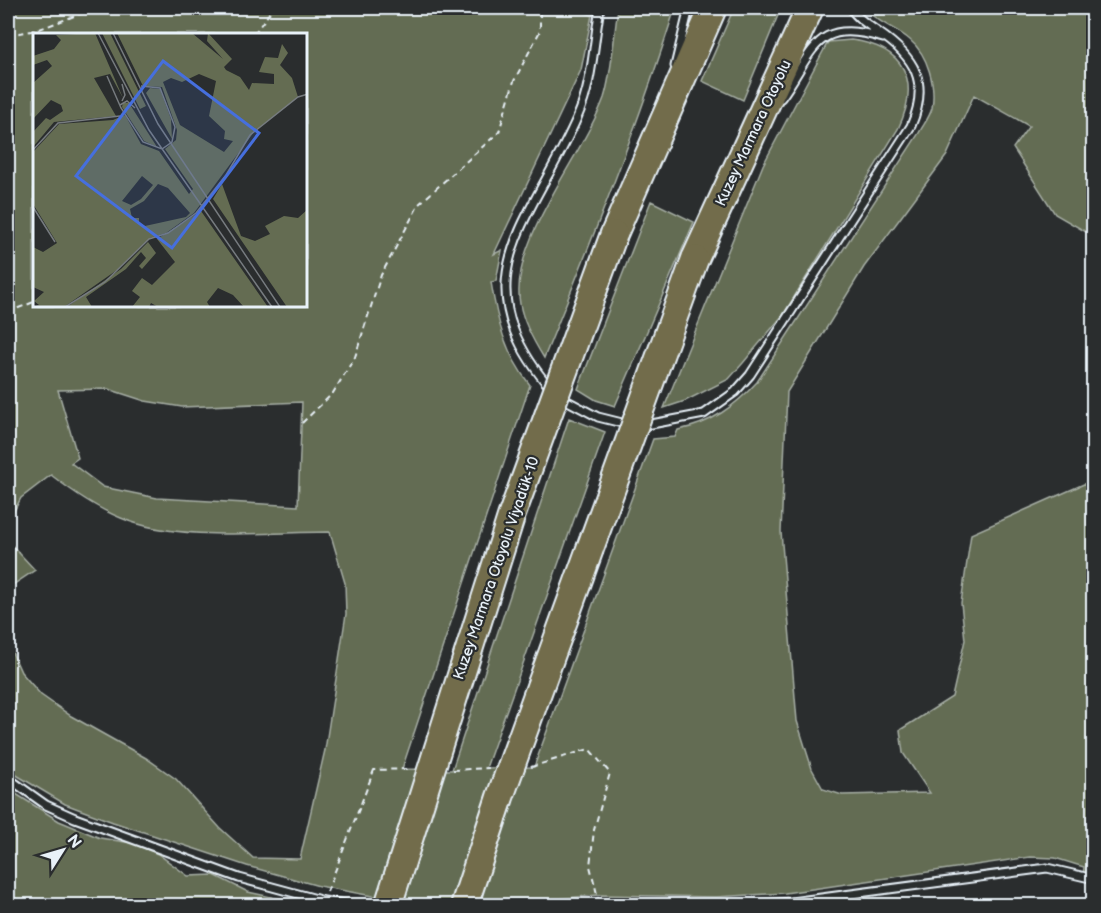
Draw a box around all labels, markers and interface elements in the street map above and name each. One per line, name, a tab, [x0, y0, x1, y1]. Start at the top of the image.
inset map	[33, 33, 308, 308]
street label: Kuzey Marmara Otoyolu	[711, 57, 796, 209]
street label: Kuzey Marmara Otoyolu Viyadük-10	[449, 454, 544, 682]
north arrow	[33, 820, 93, 880]
text: N	[63, 831, 85, 852]

